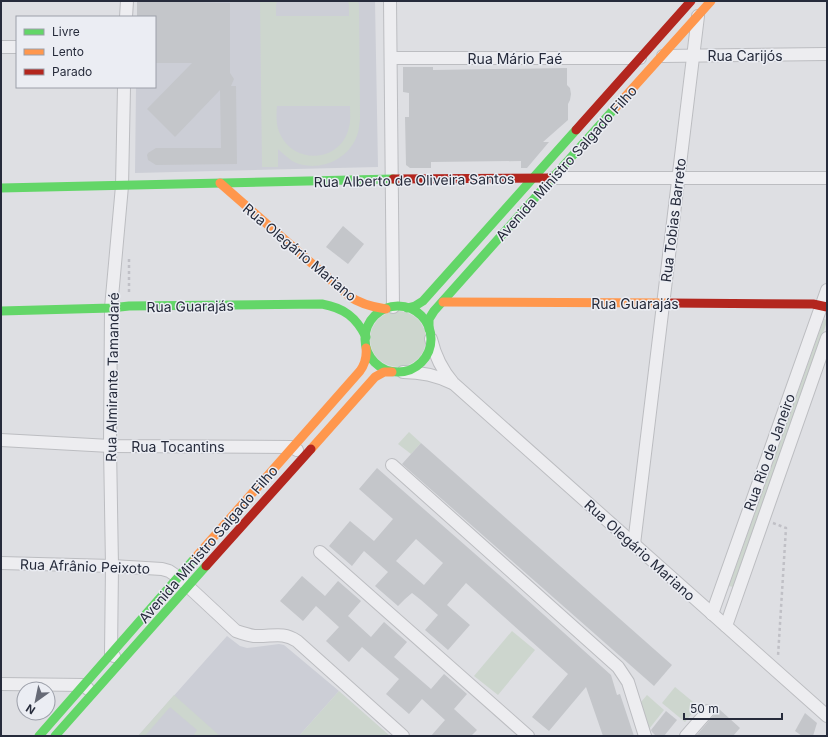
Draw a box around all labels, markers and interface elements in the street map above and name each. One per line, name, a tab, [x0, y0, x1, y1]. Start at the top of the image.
legend	[16, 16, 156, 88]
text: Livre	[52, 24, 80, 39]
text: Lento	[52, 44, 84, 59]
street label: Rua Carijós	[707, 47, 783, 64]
street label: Rua Mário Faé	[468, 50, 562, 67]
text: Parado	[52, 64, 92, 79]
street label: Avenida Ministro Salgado Filho	[492, 82, 640, 244]
street label: Rua Tobias Barreto	[657, 157, 689, 283]
street label: Rua Alberto de Oliveira Santos	[313, 170, 515, 190]
street label: Rua Olegário Mariano	[240, 200, 360, 304]
street label: Rua Almirante Tamandaré	[102, 292, 122, 462]
street label: Rua Guarajás	[591, 295, 679, 312]
street label: Rua Guarajás	[146, 297, 234, 315]
street label: Rua Rio de Janeiro	[740, 391, 798, 513]
street label: Rua Tocantins	[131, 438, 225, 455]
street label: Avenida Ministro Salgado Filho	[135, 462, 281, 626]
street label: Rua Olegário Mariano	[581, 496, 699, 604]
street label: Rua Afrânio Peixoto	[20, 555, 150, 577]
north arrow	[16, 681, 56, 721]
scale bar	[684, 695, 782, 721]
text: N	[23, 701, 38, 718]
text: 50 m	[690, 701, 719, 716]

